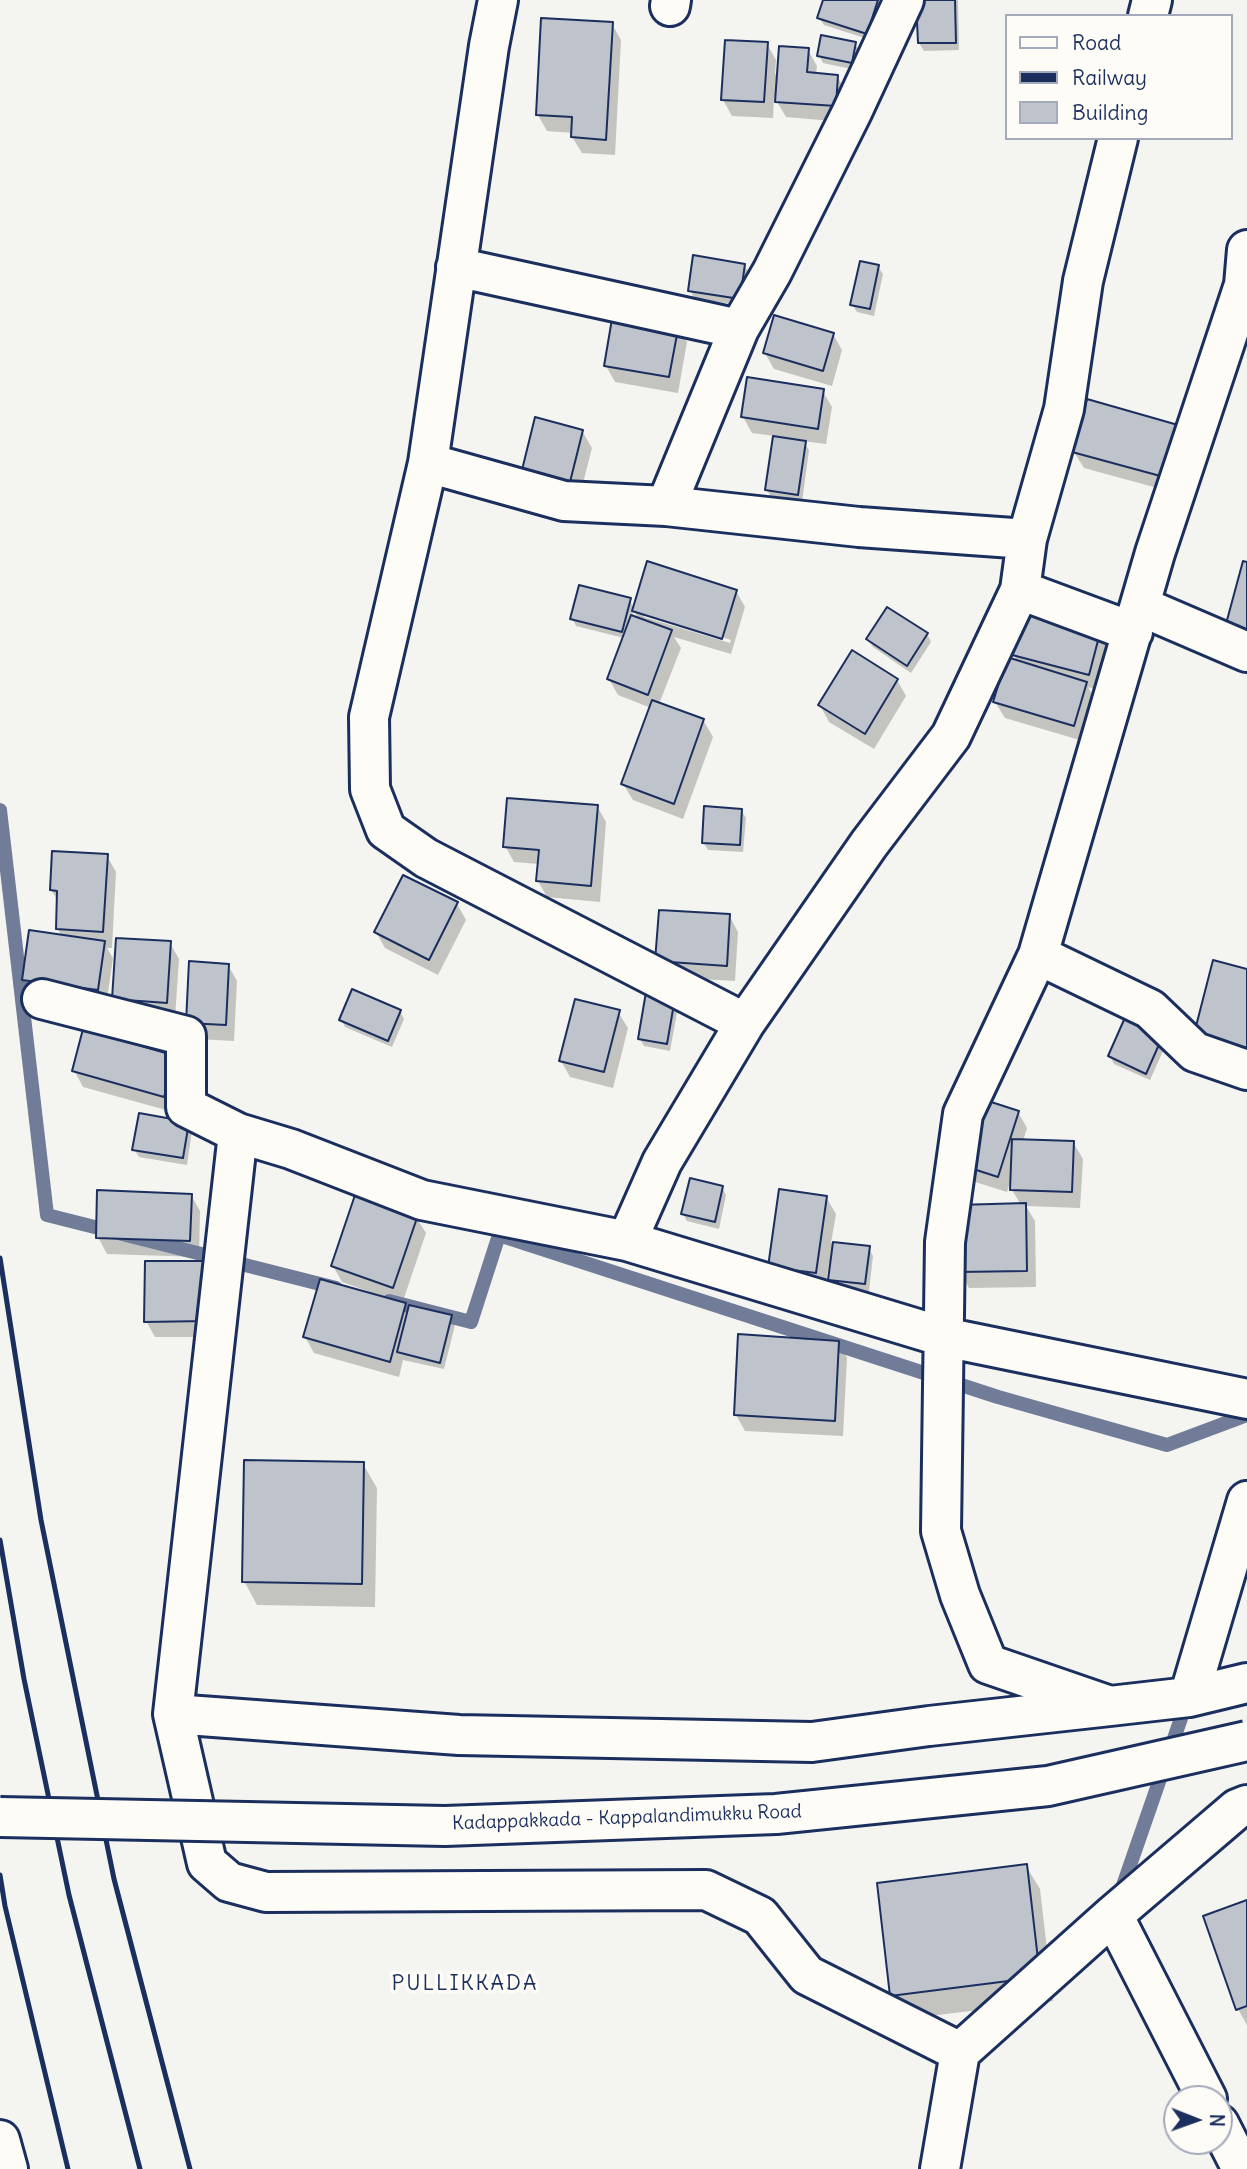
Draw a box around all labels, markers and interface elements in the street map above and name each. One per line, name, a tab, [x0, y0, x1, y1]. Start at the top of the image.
legend	[1006, 14, 1233, 140]
text: Road	[1072, 29, 1121, 56]
text: Railway	[1072, 64, 1147, 91]
text: Building	[1072, 99, 1148, 126]
street label: Kadappakkada - Kappalandimukku Road	[452, 1801, 802, 1835]
district label: PULLIKKADA	[393, 1971, 537, 1997]
north arrow	[1163, 2085, 1233, 2155]
text: N	[1205, 2114, 1229, 2127]

